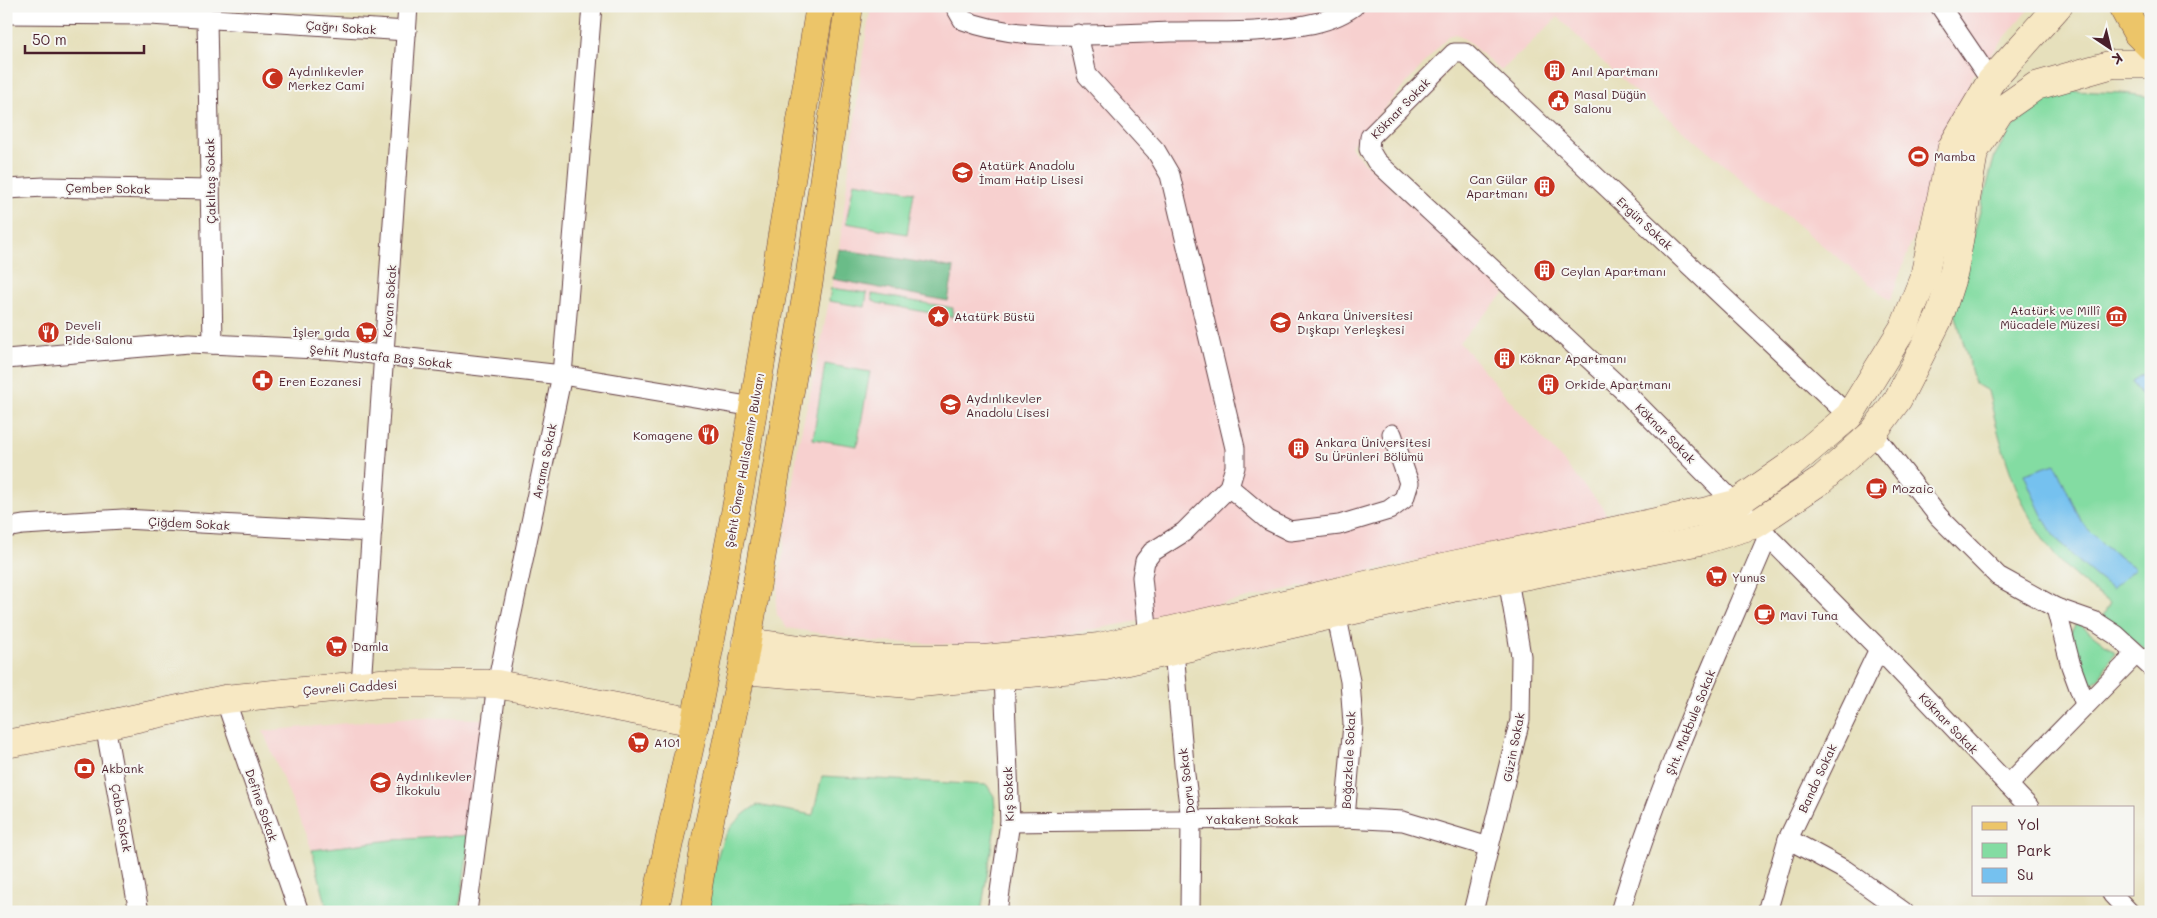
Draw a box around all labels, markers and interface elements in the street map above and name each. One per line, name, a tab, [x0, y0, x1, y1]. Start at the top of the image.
street label: Çağrı Sokak	[305, 17, 377, 37]
scale bar	[25, 22, 144, 54]
north arrow	[2084, 22, 2134, 72]
text: 50 m	[32, 29, 67, 49]
text: K	[2109, 49, 2127, 69]
building icon: Anıl Apartmanı	[1543, 59, 1567, 83]
place label: Aydınlıkevler Merkez Cami	[288, 63, 365, 93]
place label: Anıl Apartmanı	[1571, 63, 1659, 79]
mosque icon: Aydınlıkevler Merkez Cami	[260, 66, 284, 90]
street label: Köknar Sokak	[1367, 74, 1433, 142]
place label: Masal Düğün Salonu	[1574, 86, 1646, 116]
public building icon: Masal Düğün Salonu	[1546, 89, 1570, 113]
street label: Çakıltaş Sokak	[201, 138, 219, 224]
sports icon: Mamba	[1906, 144, 1930, 168]
place label: Mamba	[1934, 148, 1976, 164]
place label: Atatürk Anadolu İmam Hatip Lisesi	[979, 157, 1084, 187]
school or university icon: Atatürk Anadolu İmam Hatip Lisesi	[951, 160, 975, 184]
place label: Can Gülar Apartmanı	[1466, 171, 1528, 201]
building icon: Can Gülar Apartmanı	[1532, 174, 1556, 198]
street label: Çember Sokak	[66, 179, 150, 197]
street label: Ergün Sokak	[1614, 193, 1676, 253]
building icon: Ceylan Apartmanı	[1533, 259, 1557, 283]
place label: Ceylan Apartmanı	[1561, 263, 1666, 279]
street label: Kovan Sokak	[378, 264, 400, 338]
place label: Atatürk ve Millî Mücadele Müzesi	[2000, 302, 2100, 332]
place icon: Atatürk Büstü	[926, 304, 950, 328]
museum icon: Atatürk ve Millî Mücadele Müzesi	[2104, 305, 2128, 329]
place label: Ankara Üniversitesi Dışkapı Yerleşkesi	[1297, 307, 1413, 337]
place label: Atatürk Büstü	[954, 308, 1035, 324]
school or university icon: Ankara Üniversitesi Dışkapı Yerleşkesi	[1269, 310, 1293, 334]
place label: Develi Pide Salonu	[65, 317, 132, 347]
restaurant icon: Develi Pide Salonu	[37, 320, 61, 344]
supermarket icon: İşler gıda	[354, 320, 378, 344]
place label: İşler gıda	[293, 324, 350, 340]
street label: Şehit Mustafa Baş Sokak	[309, 341, 453, 371]
building icon: Köknar Apartmanı	[1492, 346, 1516, 370]
place label: Köknar Apartmanı	[1520, 350, 1627, 366]
pharmacy icon: Eren Eczanesi	[251, 369, 275, 393]
street label: Şehit Ömer Halisdemir Bulvarı	[721, 371, 767, 549]
building icon: Orkide Apartmanı	[1537, 372, 1561, 396]
place label: Eren Eczanesi	[279, 373, 361, 389]
place label: Orkide Apartmanı	[1565, 376, 1671, 392]
place label: Aydınlıkevler Anadolu Lisesi	[966, 390, 1049, 420]
school or university icon: Aydınlıkevler Anadolu Lisesi	[938, 393, 962, 417]
street label: Köknar Sokak	[1632, 399, 1700, 467]
street label: Arama Sokak	[528, 422, 560, 500]
restaurant icon: Komagene	[697, 423, 721, 447]
place label: Komagene	[633, 427, 693, 443]
place label: Ankara Üniversitesi Su Ürünleri Bölümü	[1315, 434, 1431, 464]
building icon: Ankara Üniversitesi Su Ürünleri Bölümü	[1287, 437, 1311, 461]
cafe icon: Mozaic	[1864, 476, 1888, 500]
place label: Mozaic	[1892, 480, 1934, 496]
street label: Çiğdem Sokak	[148, 513, 230, 533]
supermarket icon: Yunus	[1704, 565, 1728, 589]
place label: Yunus	[1732, 569, 1766, 585]
cafe icon: Mavi Tuna	[1752, 603, 1776, 627]
place label: Mavi Tuna	[1780, 607, 1838, 623]
supermarket icon: Damla	[325, 634, 349, 658]
place label: Damla	[353, 638, 389, 654]
street label: Şht. Makbule Sokak	[1662, 667, 1718, 777]
street label: Çevreli Caddesi	[302, 676, 398, 698]
street label: Köknar Sokak	[1916, 689, 1982, 757]
street label: Boğazkale Sokak	[1337, 711, 1359, 809]
street label: Güzin Sokak	[1498, 711, 1528, 783]
supermarket icon: A101	[626, 730, 650, 754]
place label: A101	[654, 734, 680, 750]
street label: Bando Sokak	[1794, 741, 1840, 815]
street label: Doru Sokak	[1174, 747, 1198, 815]
bank icon: Akbank	[73, 756, 97, 780]
place label: Akbank	[101, 760, 144, 776]
street label: Define Sokak	[242, 766, 282, 844]
street label: Kış Sokak	[999, 766, 1017, 822]
place label: Aydınlıkevler İlkokulu	[396, 768, 472, 798]
school or university icon: Aydınlıkevler İlkokulu	[368, 771, 392, 795]
street label: Çaba Sokak	[108, 783, 136, 853]
legend	[1972, 806, 2134, 896]
street label: Yakakent Sokak	[1206, 811, 1298, 827]
text: Yol	[2017, 814, 2040, 834]
text: Park	[2017, 840, 2051, 860]
text: Su	[2017, 864, 2034, 884]

